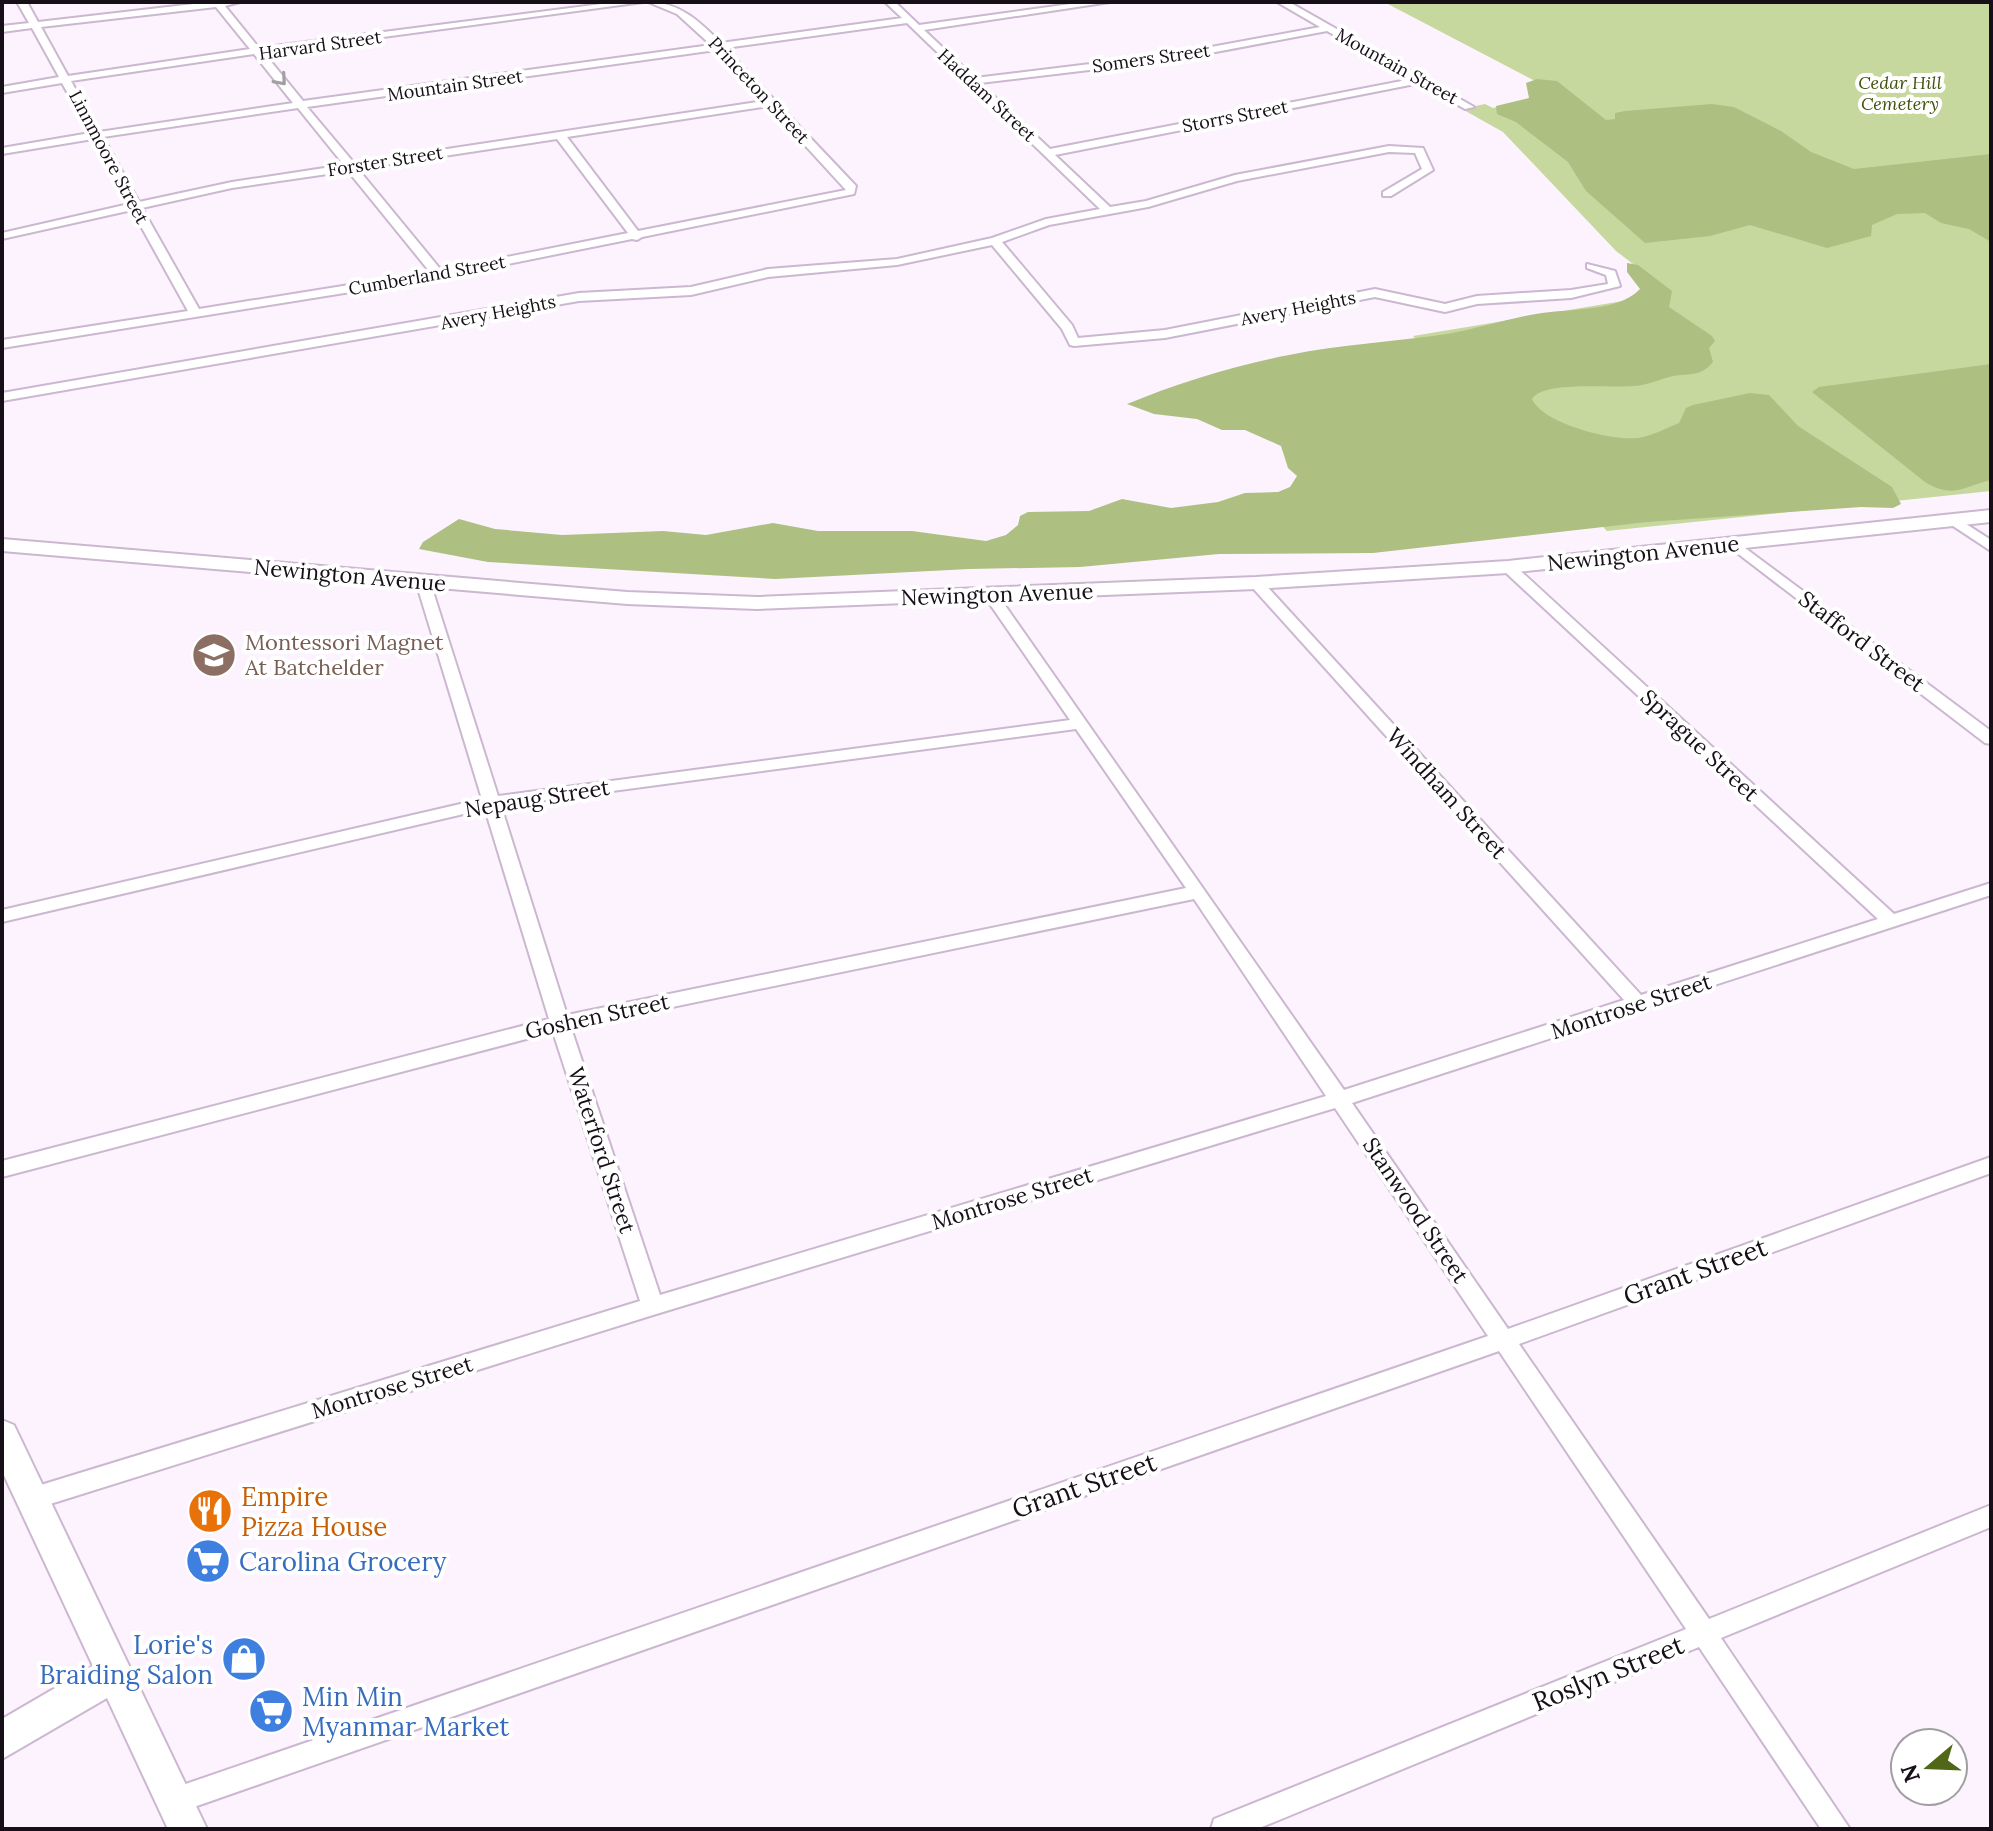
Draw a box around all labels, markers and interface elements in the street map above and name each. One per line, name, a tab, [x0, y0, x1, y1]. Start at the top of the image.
street label: Mountain Street	[1332, 23, 1462, 109]
street label: Harvard Street	[257, 25, 383, 65]
street label: Princeton Street	[704, 32, 814, 148]
street label: Somers Street	[1091, 38, 1211, 78]
street label: Haddam Street	[933, 44, 1041, 146]
street label: Mountain Street	[386, 64, 524, 106]
one-way arrow	[271, 70, 286, 85]
park label: Cedar Hill Cemetery	[1858, 71, 1942, 115]
street label: Linnmoore Street	[64, 86, 154, 228]
street label: Storrs Street	[1180, 94, 1290, 138]
street label: Forster Street	[326, 141, 444, 181]
street label: Cumberland Street	[347, 250, 507, 300]
street label: Avery Heights	[1238, 286, 1358, 331]
street label: Avery Heights	[438, 290, 558, 335]
street label: Newington Avenue	[1546, 529, 1740, 577]
street label: Newington Avenue	[253, 553, 447, 597]
street label: Newington Avenue	[900, 577, 1094, 611]
street label: Stafford Street	[1793, 584, 1931, 698]
place label: Montessori Magnet At Batchelder	[244, 628, 444, 681]
school or university icon: Montessori Magnet At Batchelder	[190, 631, 238, 679]
street label: Sprague Street	[1635, 683, 1765, 807]
street label: Windham Street	[1381, 722, 1513, 865]
street label: Nepaug Street	[463, 773, 612, 823]
street label: Montrose Street	[1547, 967, 1715, 1045]
street label: Goshen Street	[522, 987, 672, 1045]
street label: Waterford Street	[562, 1063, 642, 1237]
street label: Stanwood Street	[1357, 1132, 1475, 1289]
street label: Montrose Street	[928, 1160, 1096, 1236]
street label: Grant Street	[1619, 1230, 1771, 1312]
street label: Montrose Street	[308, 1349, 476, 1425]
street label: Grant Street	[1008, 1445, 1160, 1525]
place label: Empire Pizza House	[241, 1480, 387, 1543]
restaurant icon: Empire Pizza House	[186, 1487, 234, 1535]
supermarket icon: Carolina Grocery	[184, 1537, 232, 1585]
place label: Carolina Grocery	[239, 1545, 447, 1578]
place label: Lorie's Braiding Salon	[39, 1628, 213, 1691]
street label: Roslyn Street	[1527, 1628, 1689, 1718]
shop icon: Lorie's Braiding Salon	[220, 1635, 268, 1683]
place label: Min Min Myanmar Market	[302, 1680, 509, 1743]
supermarket icon: Min Min Myanmar Market	[247, 1687, 295, 1735]
north arrow	[1889, 1727, 1969, 1807]
text: N	[1894, 1761, 1926, 1786]

